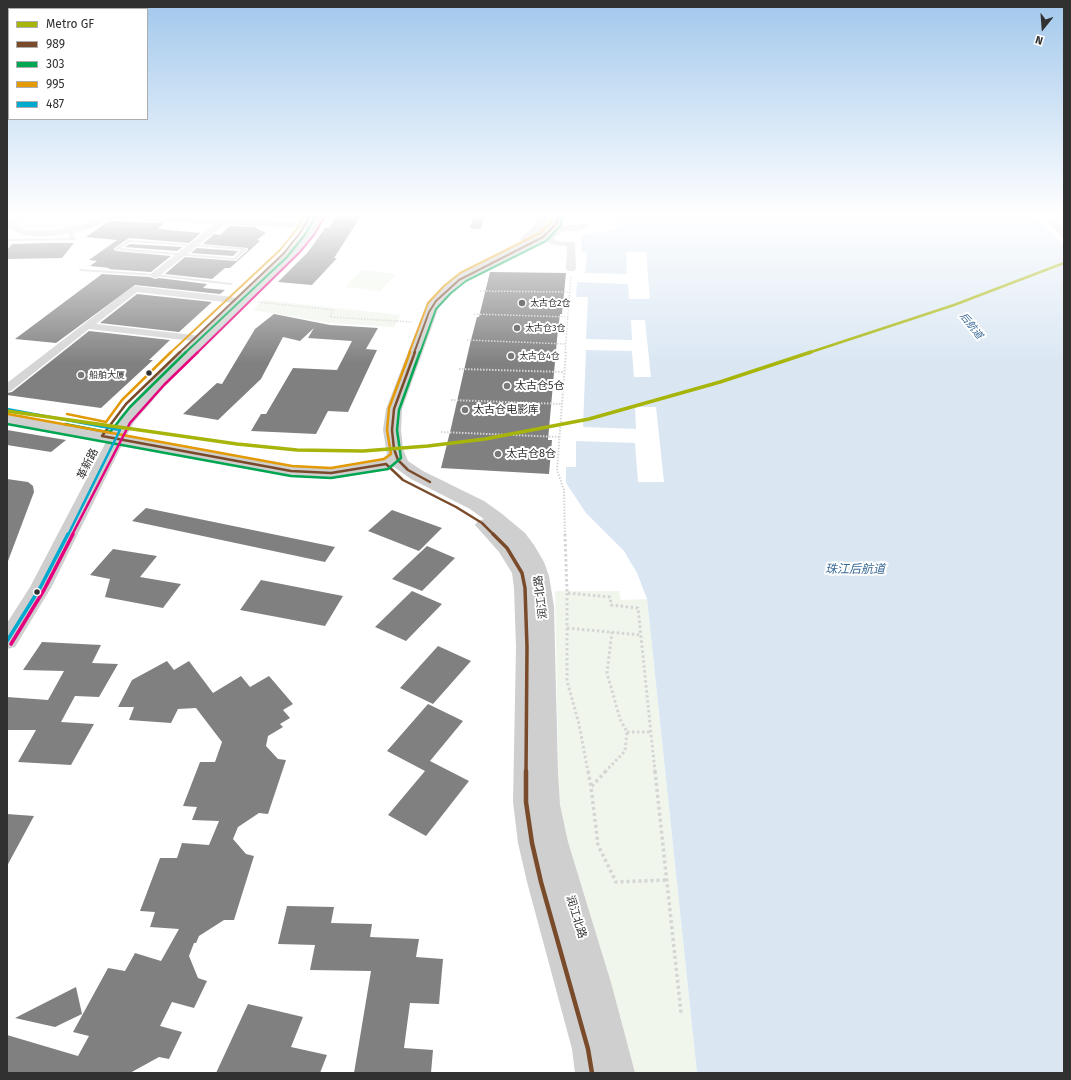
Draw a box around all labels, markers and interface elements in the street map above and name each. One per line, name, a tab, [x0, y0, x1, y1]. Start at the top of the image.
legend	[8, 8, 148, 120]
north arrow	[1023, 8, 1063, 48]
text: Metro GF	[46, 17, 94, 31]
text: N	[1034, 33, 1045, 47]
text: 989	[46, 37, 65, 51]
text: 303	[46, 57, 65, 71]
text: 995	[46, 77, 65, 91]
text: 487	[46, 97, 64, 111]
marker: 太古仓2仓	[517, 298, 527, 308]
place label: 太古仓2仓	[530, 298, 570, 308]
water label: 后航道	[957, 311, 985, 341]
marker: 太古仓3仓	[512, 323, 522, 333]
place label: 太古仓3仓	[525, 323, 565, 333]
marker: 太古仓4仓	[506, 351, 516, 361]
place label: 太古仓4仓	[519, 351, 560, 361]
unlabelled marker	[144, 368, 154, 378]
marker: 船舶大厦	[76, 370, 86, 380]
place label: 船舶大厦	[89, 370, 125, 380]
place label: 太古仓5仓	[515, 379, 565, 393]
marker: 太古仓5仓	[502, 381, 512, 391]
place label: 太古仓电影库	[473, 403, 539, 417]
marker: 太古仓电影库	[460, 405, 470, 415]
street label: 革新路	[75, 446, 101, 482]
place label: 太古仓8仓	[506, 447, 556, 461]
marker: 太古仓8仓	[493, 449, 503, 459]
water label: 珠江后航道	[825, 563, 885, 577]
street label: 润江北路	[532, 574, 550, 620]
unlabelled marker	[32, 587, 42, 597]
street label: 润江北路	[563, 894, 589, 940]

